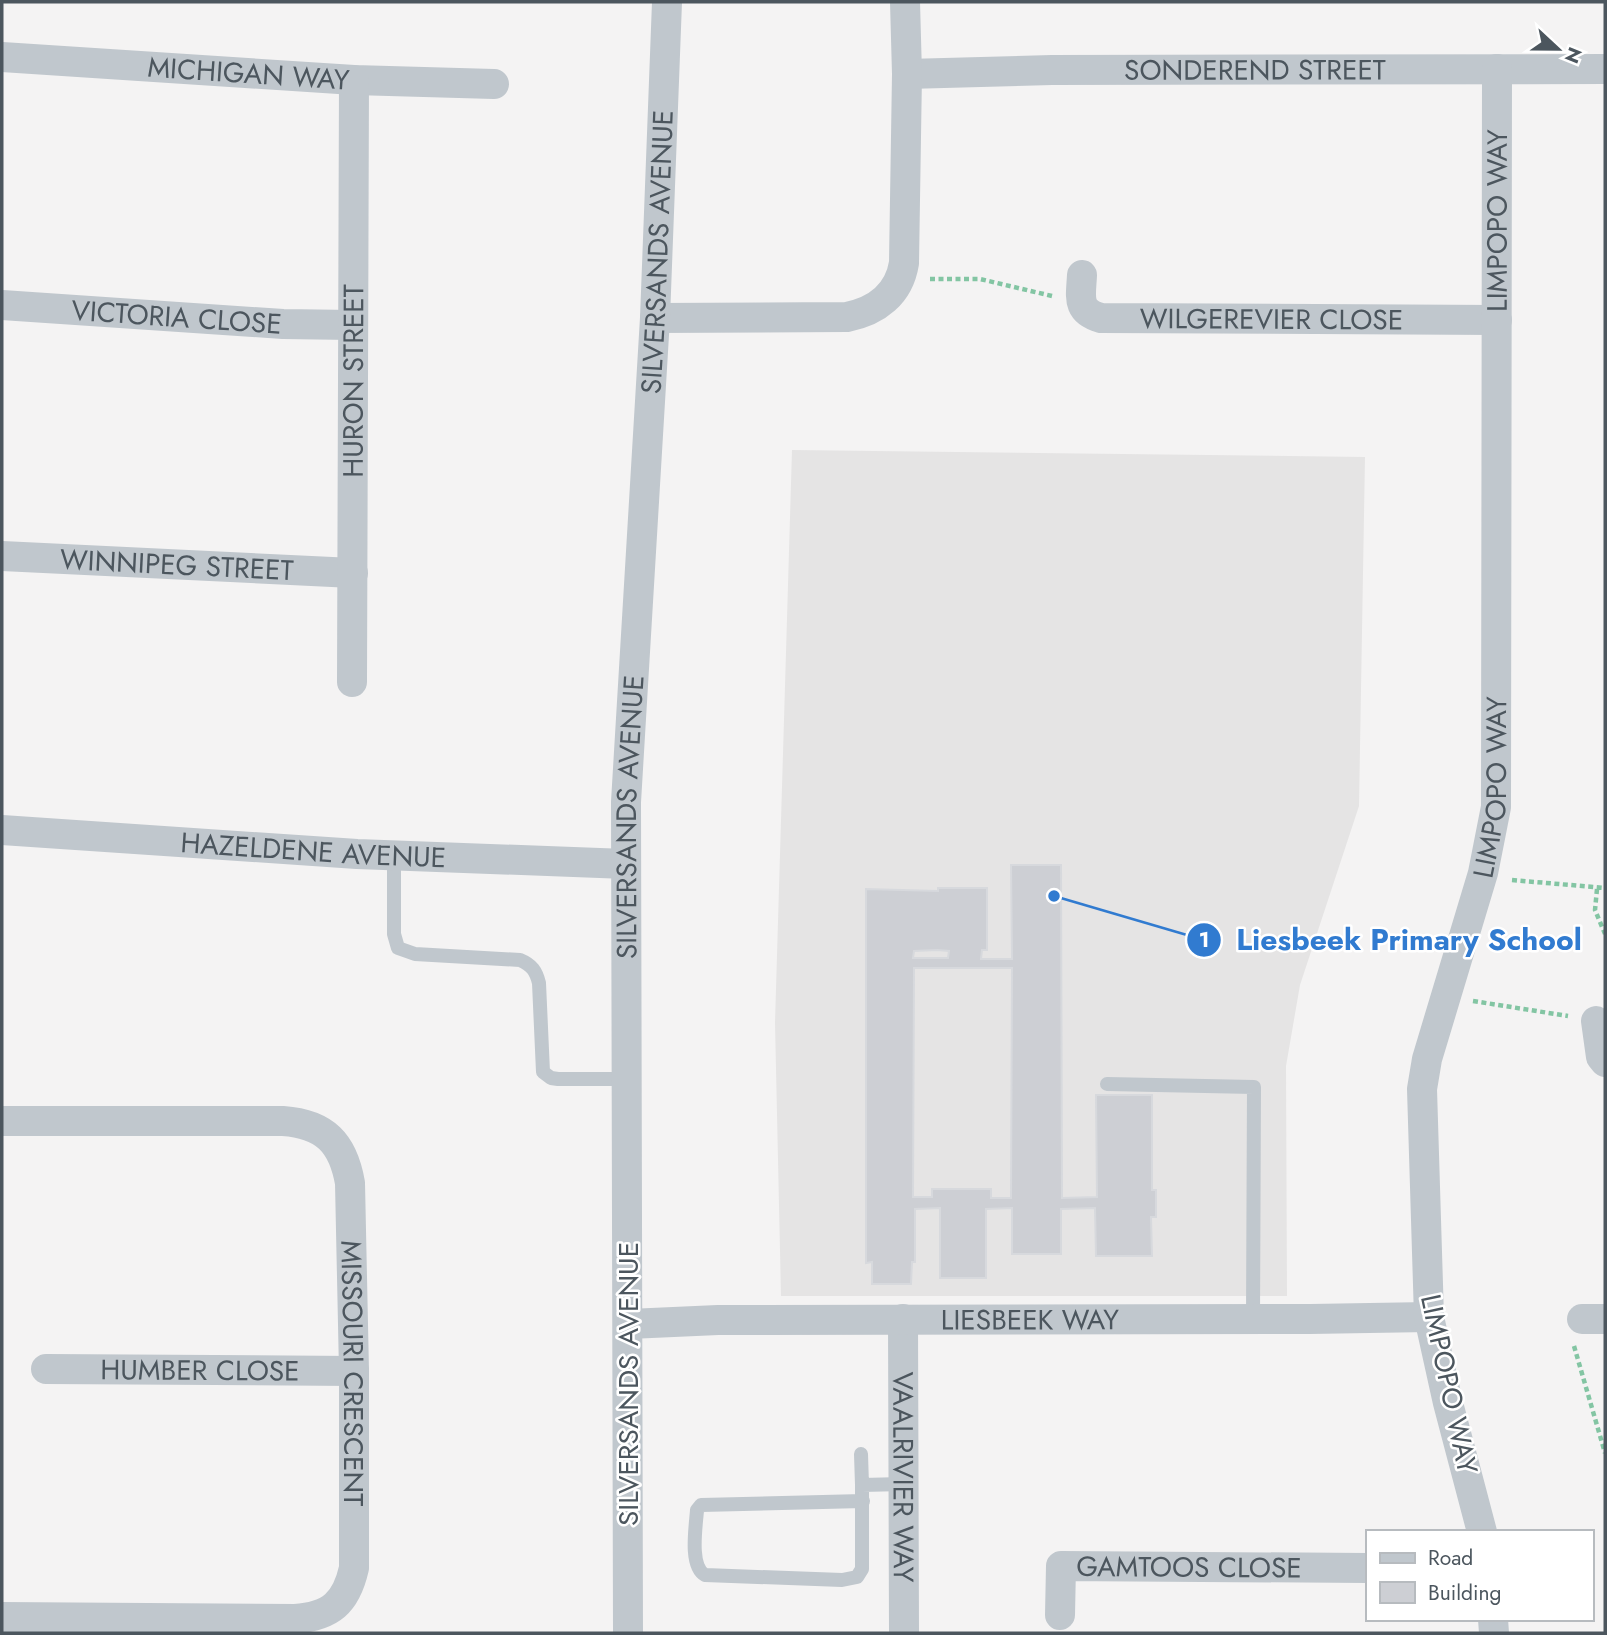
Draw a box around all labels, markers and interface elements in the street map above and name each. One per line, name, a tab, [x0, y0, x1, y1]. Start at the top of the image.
north arrow	[1523, 14, 1593, 84]
text: N	[1558, 43, 1589, 67]
street label: MICHIGAN WAY	[146, 46, 351, 100]
street label: SONDEREND STREET	[1124, 49, 1386, 90]
street label: SILVERSANDS AVENUE	[630, 109, 683, 395]
street label: LIMPOPO WAY	[1476, 129, 1517, 312]
street label: HURON STREET	[332, 284, 374, 478]
street label: VICTORIA CLOSE	[70, 289, 283, 344]
street label: WILGEREVIER CLOSE	[1140, 298, 1403, 340]
street label: WINNIPEG STREET	[59, 538, 294, 591]
street label: SILVERSANDS AVENUE	[605, 674, 654, 959]
street label: LIMPOPO WAY	[1462, 696, 1518, 881]
street label: HAZELDENE AVENUE	[179, 822, 447, 878]
callout: Liesbeek Primary School	[1187, 914, 1595, 965]
text: Liesbeek Primary School	[1236, 918, 1582, 961]
text: 1	[1199, 925, 1209, 955]
street label: MISSOURI CRESCENT	[331, 1240, 375, 1506]
street label: SILVERSANDS AVENUE	[608, 1242, 649, 1526]
street label: LIMPOPO WAY	[1410, 1290, 1488, 1478]
street label: LIESBEEK WAY	[941, 1299, 1119, 1340]
street label: HUMBER CLOSE	[100, 1349, 300, 1391]
street label: VAALRIVIER WAY	[883, 1372, 924, 1583]
legend	[1366, 1530, 1593, 1621]
text: Road	[1428, 1543, 1473, 1573]
street label: GAMTOOS CLOSE	[1076, 1546, 1302, 1588]
text: Building	[1428, 1578, 1501, 1608]

